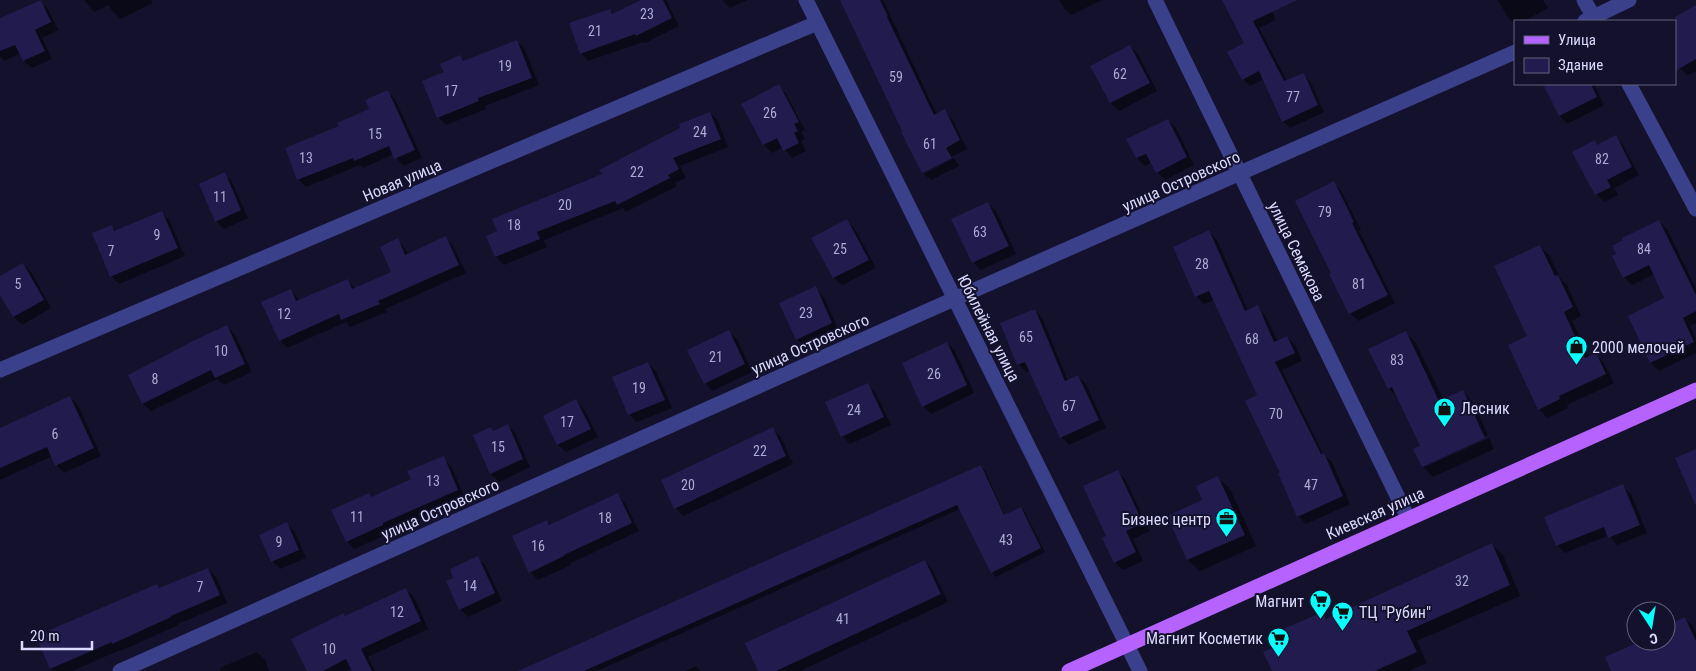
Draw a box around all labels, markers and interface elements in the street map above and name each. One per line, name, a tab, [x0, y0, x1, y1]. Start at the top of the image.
house number: 23	[640, 6, 654, 22]
legend	[1514, 20, 1676, 85]
house number: 21	[588, 23, 602, 39]
text: Улица	[1558, 31, 1596, 49]
text: Здание	[1558, 56, 1603, 74]
house number: 19	[498, 58, 512, 74]
house number: 62	[1113, 66, 1127, 82]
house number: 59	[889, 69, 903, 85]
house number: 17	[444, 83, 458, 99]
house number: 77	[1286, 89, 1300, 105]
house number: 26	[763, 105, 777, 121]
house number: 24	[693, 124, 707, 140]
house number: 15	[368, 126, 382, 142]
house number: 61	[923, 136, 937, 152]
street label: улица Островского	[1119, 147, 1243, 216]
house number: 13	[299, 150, 313, 166]
house number: 82	[1595, 151, 1609, 167]
street label: Новая улица	[360, 155, 444, 206]
house number: 22	[630, 164, 644, 180]
house number: 11	[213, 189, 227, 205]
house number: 20	[558, 197, 572, 213]
street label: улица Семакова	[1264, 198, 1329, 304]
house number: 79	[1318, 204, 1332, 220]
house number: 18	[507, 217, 521, 233]
house number: 63	[973, 224, 987, 240]
house number: 9	[154, 227, 160, 243]
house number: 25	[833, 241, 847, 257]
house number: 84	[1637, 241, 1651, 257]
house number: 7	[108, 243, 115, 259]
house number: 28	[1195, 256, 1209, 272]
street label: Юбилейная улица	[953, 271, 1024, 385]
house number: 5	[15, 276, 22, 292]
house number: 81	[1352, 276, 1366, 292]
house number: 23	[799, 305, 813, 321]
house number: 12	[277, 306, 291, 322]
street label: улица Островского	[748, 310, 872, 379]
house number: 65	[1019, 329, 1033, 345]
house number: 68	[1245, 331, 1259, 347]
shop icon: 2000 мелочей	[1564, 335, 1588, 366]
place label: 2000 мелочей	[1592, 338, 1685, 357]
house number: 10	[214, 343, 228, 359]
house number: 21	[709, 349, 723, 365]
house number: 83	[1390, 352, 1404, 368]
house number: 26	[927, 366, 941, 382]
house number: 8	[152, 371, 159, 387]
house number: 19	[632, 380, 646, 396]
shop icon: Лесник	[1433, 396, 1457, 427]
house number: 67	[1062, 398, 1076, 414]
place label: Лесник	[1461, 399, 1510, 418]
house number: 24	[847, 402, 861, 418]
house number: 70	[1269, 406, 1283, 422]
house number: 17	[560, 414, 574, 430]
house number: 6	[52, 426, 59, 442]
house number: 15	[491, 439, 505, 455]
house number: 22	[753, 443, 767, 459]
house number: 13	[426, 473, 440, 489]
street label: улица Островского	[378, 475, 502, 544]
house number: 20	[681, 477, 695, 493]
house number: 47	[1304, 477, 1318, 493]
street label: Киевская улица	[1323, 483, 1427, 544]
office icon: Бизнес центр	[1215, 507, 1239, 538]
house number: 11	[350, 509, 364, 525]
house number: 18	[598, 510, 612, 526]
place label: Бизнес центр	[1121, 510, 1211, 529]
house number: 43	[999, 532, 1013, 548]
house number: 9	[276, 534, 282, 550]
house number: 16	[531, 538, 545, 554]
house number: 32	[1455, 573, 1469, 589]
house number: 14	[463, 578, 477, 594]
house number: 7	[197, 579, 204, 595]
supermarket icon: Магнит	[1308, 589, 1332, 620]
place label: Магнит	[1255, 592, 1304, 611]
supermarket icon: ТЦ "Рубин"	[1331, 600, 1355, 631]
north arrow	[1626, 601, 1676, 651]
place label: ТЦ "Рубин"	[1359, 603, 1431, 622]
house number: 12	[390, 604, 404, 620]
house number: 41	[836, 611, 850, 627]
scale bar	[22, 618, 92, 650]
supermarket icon: Магнит Косметик	[1267, 626, 1291, 657]
text: 20 m	[30, 627, 60, 645]
place label: Магнит Косметик	[1146, 629, 1263, 648]
text: С	[1648, 630, 1659, 647]
house number: 10	[322, 641, 336, 657]

